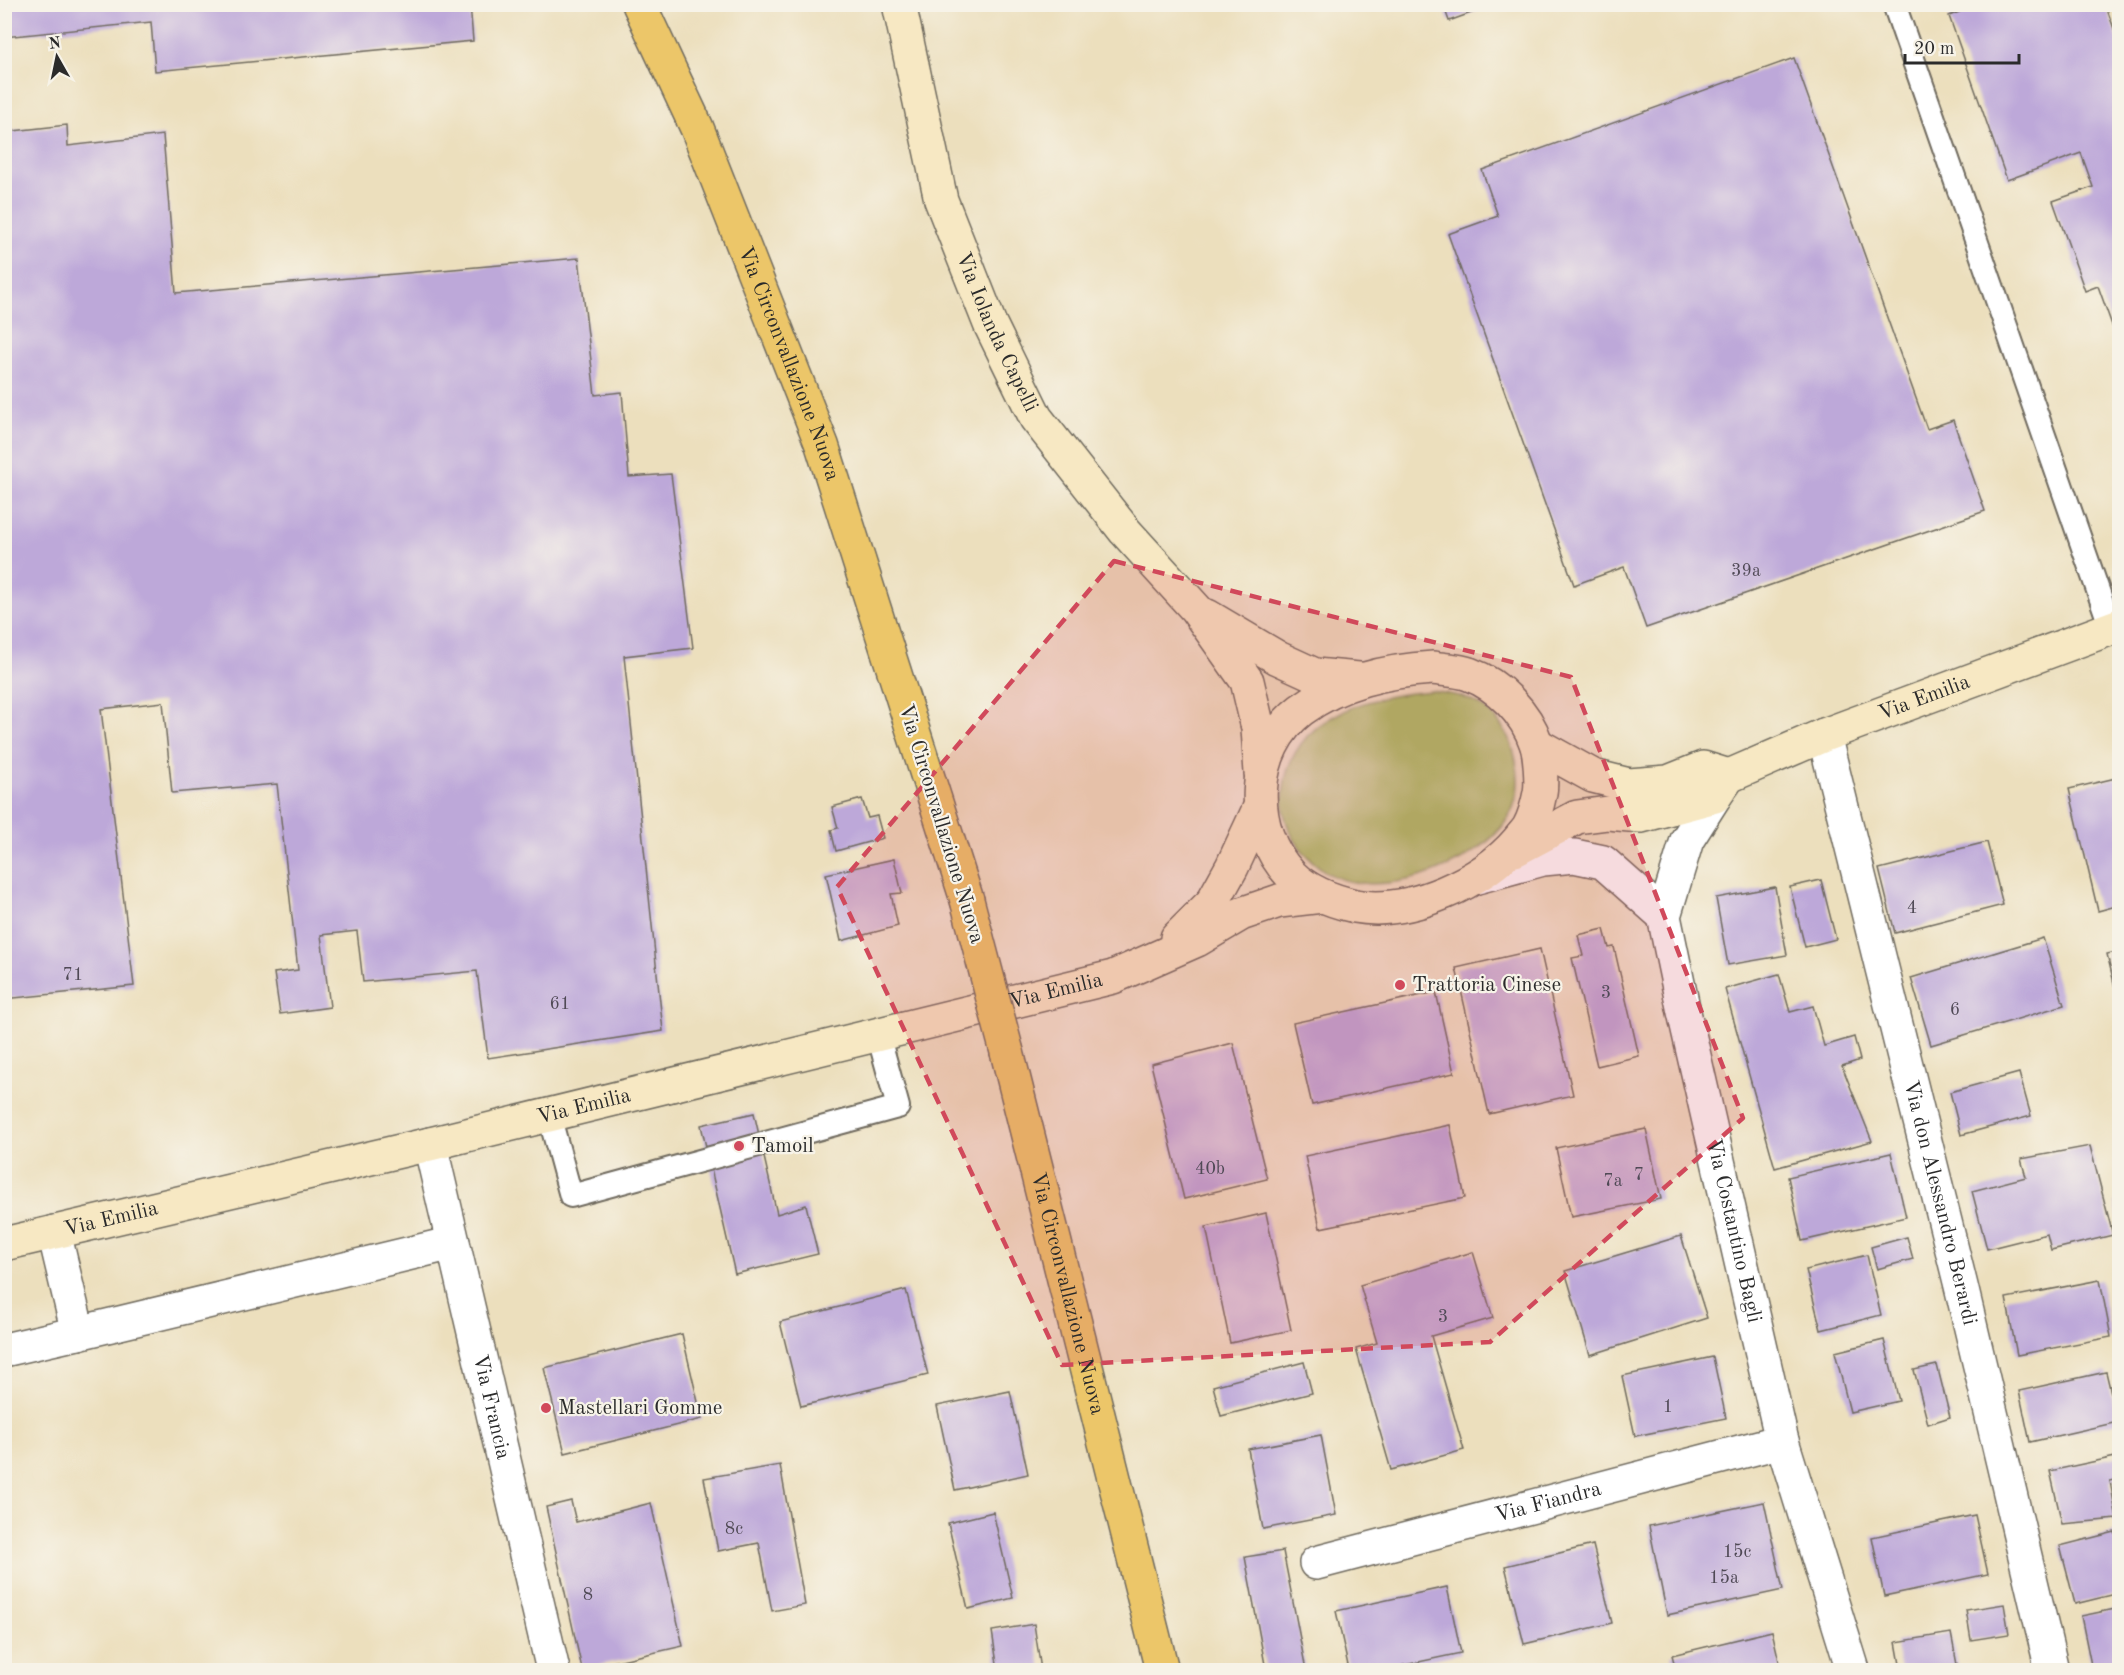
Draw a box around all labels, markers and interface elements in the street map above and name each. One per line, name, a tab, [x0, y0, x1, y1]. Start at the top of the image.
north arrow	[27, 27, 87, 87]
scale bar	[1905, 27, 2019, 65]
text: N	[48, 35, 63, 53]
text: 20 m	[1914, 40, 1954, 58]
street label: Via Circonvallazione Nuova	[734, 244, 843, 483]
street label: Via Iolanda Capelli	[952, 249, 1042, 415]
house number: 39a	[1731, 562, 1761, 580]
street label: Via Emilia	[1876, 671, 1973, 724]
street label: Via Circonvallazione Nuova	[895, 702, 987, 946]
house number: 4	[1907, 899, 1917, 917]
house number: 71	[63, 966, 83, 984]
street label: Via Emilia	[1007, 969, 1105, 1013]
place label: Trattoria Cinese	[1412, 975, 1561, 996]
marker: Trattoria Cinese	[1393, 978, 1407, 992]
house number: 3	[1601, 984, 1611, 1002]
house number: 61	[550, 995, 570, 1013]
house number: 6	[1950, 1001, 1960, 1019]
street label: Via don Alessandro Berardi	[1900, 1078, 1980, 1327]
street label: Via Emilia	[535, 1085, 633, 1128]
place label: Tamoil	[751, 1136, 814, 1157]
street label: Via Costantino Bagli	[1703, 1137, 1765, 1325]
marker: Tamoil	[732, 1139, 746, 1153]
house number: 40b	[1195, 1160, 1225, 1178]
house number: 7	[1634, 1166, 1644, 1184]
street label: Via Circonvallazione Nuova	[1027, 1170, 1108, 1417]
house number: 7a	[1603, 1172, 1623, 1190]
street label: Via Emilia	[62, 1198, 160, 1240]
house number: 3	[1438, 1308, 1448, 1326]
street label: Via Francia	[469, 1352, 514, 1461]
place label: Mastellari Gomme	[558, 1398, 723, 1419]
house number: 1	[1663, 1398, 1673, 1416]
marker: Mastellari Gomme	[539, 1401, 553, 1415]
street label: Via Fiandra	[1493, 1478, 1603, 1526]
house number: 8c	[725, 1520, 743, 1538]
house number: 15c	[1723, 1543, 1752, 1561]
house number: 15a	[1709, 1569, 1739, 1587]
house number: 8	[583, 1586, 593, 1604]

